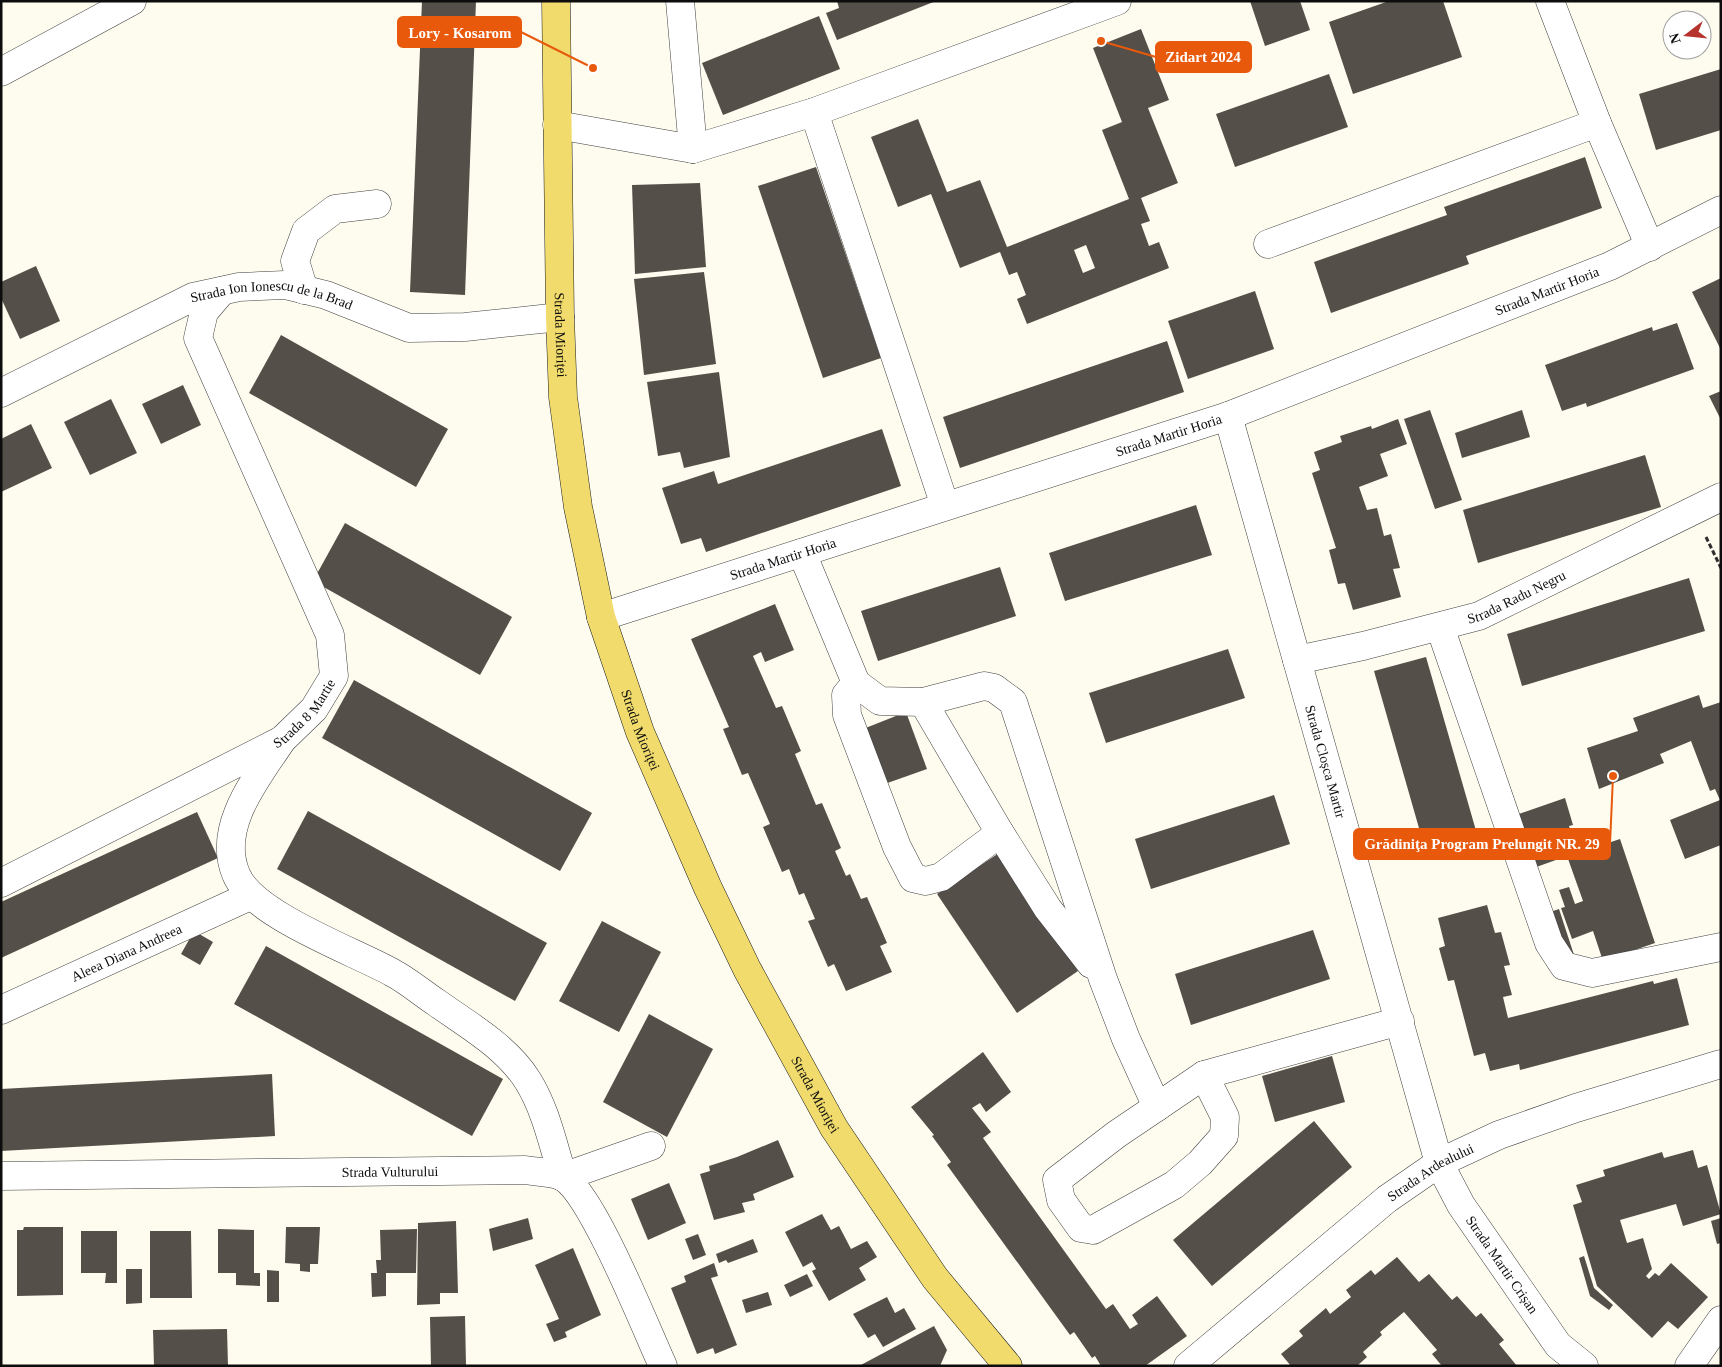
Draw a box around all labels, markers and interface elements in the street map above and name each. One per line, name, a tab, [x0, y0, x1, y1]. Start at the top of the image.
north arrow	[1662, 10, 1712, 60]
callout: Lory - Kosarom	[398, 17, 521, 47]
text: Lory - Kosarom	[408, 25, 512, 41]
text: N	[1666, 32, 1684, 45]
callout: Zidart 2024	[1156, 42, 1251, 72]
text: Zidart 2024	[1165, 49, 1241, 65]
street label: Strada Martir Horia	[1493, 264, 1602, 318]
street label: Strada Ion Ionescu de la Brad	[189, 278, 355, 313]
street label: Strada Mioriței	[552, 292, 569, 378]
street label: Strada Martir Horia	[1114, 411, 1224, 460]
street label: Strada Martir Horia	[728, 535, 839, 583]
street label: Strada Radu Negru	[1466, 568, 1568, 627]
street label: Strada 8 Martie	[271, 677, 338, 751]
street label: Strada Mioriței	[618, 688, 663, 773]
street label: Strada Cloșca Martir	[1302, 703, 1348, 820]
callout: Grădiniţa Program Prelungit NR. 29	[1354, 829, 1610, 859]
text: Grădiniţa Program Prelungit NR. 29	[1364, 836, 1600, 852]
street label: Aleea Diana Andreea	[69, 921, 185, 985]
street label: Strada Mioriței	[788, 1054, 842, 1136]
street label: Strada Ardealului	[1385, 1141, 1476, 1204]
street label: Strada Vulturului	[342, 1164, 438, 1180]
street label: Strada Martir Crișan	[1463, 1213, 1541, 1316]

